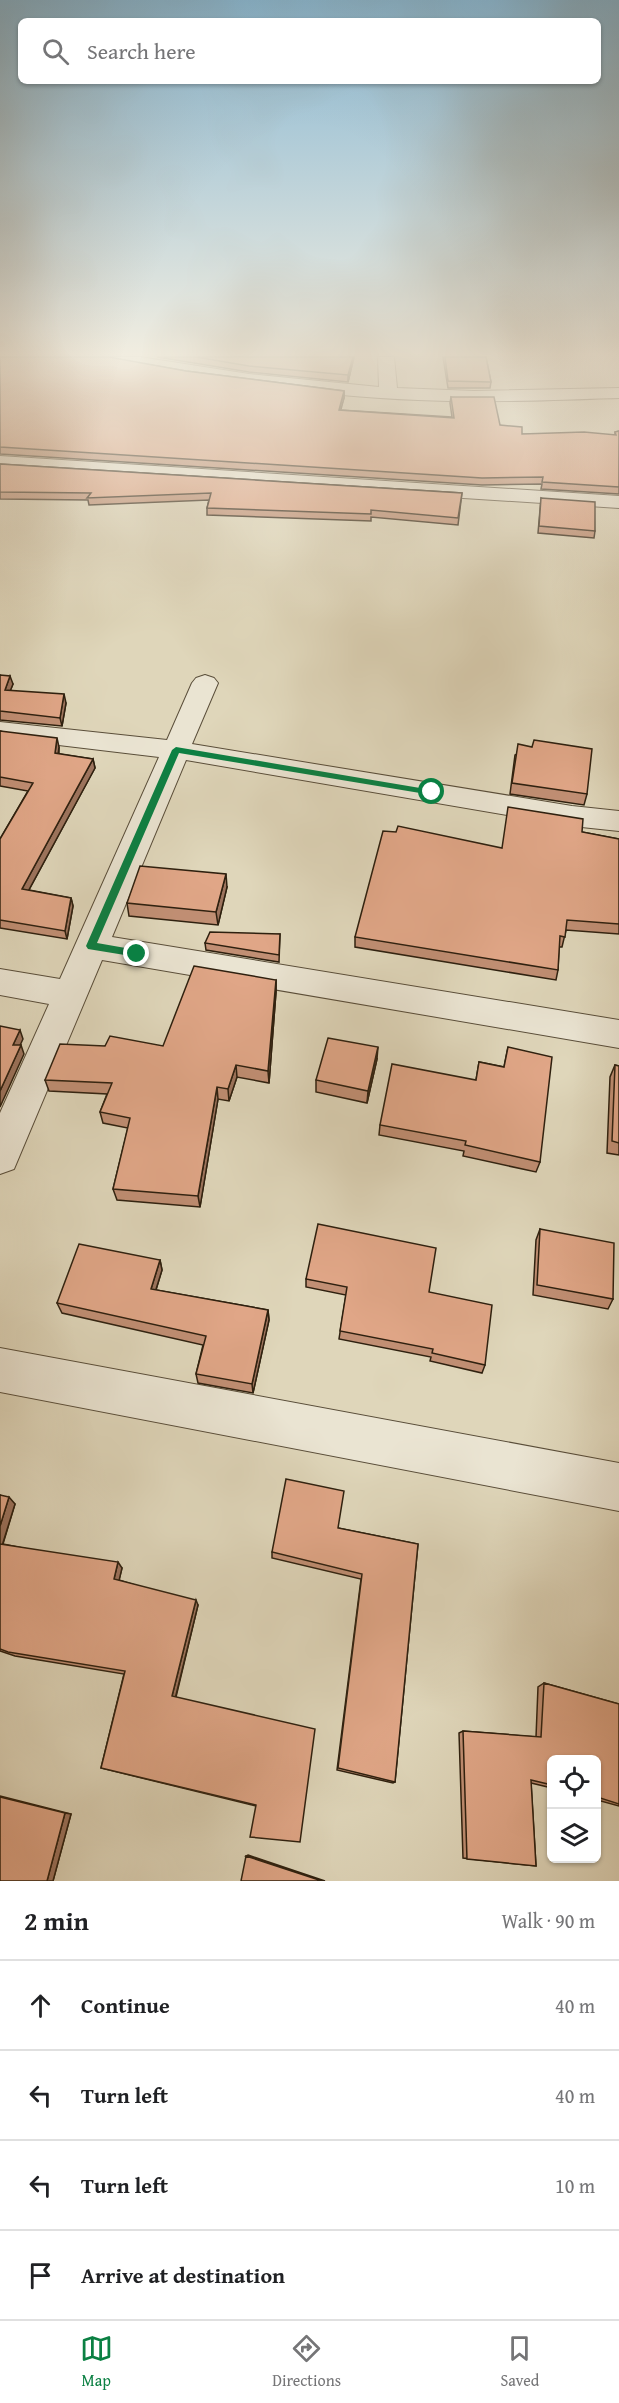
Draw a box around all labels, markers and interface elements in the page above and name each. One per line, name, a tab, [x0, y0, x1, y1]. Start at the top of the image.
search box	[18, 18, 601, 84]
icon: search	[39, 35, 72, 68]
text: Search here	[87, 35, 196, 67]
route start	[418, 778, 444, 804]
route end	[123, 940, 149, 966]
map controls	[547, 1755, 601, 1863]
button: locate	[547, 1755, 601, 1809]
button: layers	[547, 1809, 601, 1863]
text: 2 min	[24, 1901, 89, 1940]
text: Walk · 90 m	[501, 1906, 595, 1935]
icon: ahead	[24, 1989, 57, 2022]
text: Continue	[81, 1989, 170, 2021]
text: 40 m	[555, 1991, 595, 2020]
icon: left	[24, 2079, 57, 2112]
text: Turn left	[81, 2079, 168, 2111]
text: 40 m	[555, 2081, 595, 2110]
icon: left	[24, 2169, 57, 2202]
text: Turn left	[81, 2169, 168, 2201]
text: 10 m	[555, 2171, 595, 2200]
icon: arrive	[24, 2259, 57, 2292]
text: Arrive at destination	[81, 2259, 285, 2291]
tab: Map	[80, 2332, 113, 2392]
tab: Directions	[272, 2332, 341, 2392]
tab: Saved	[500, 2332, 539, 2392]

